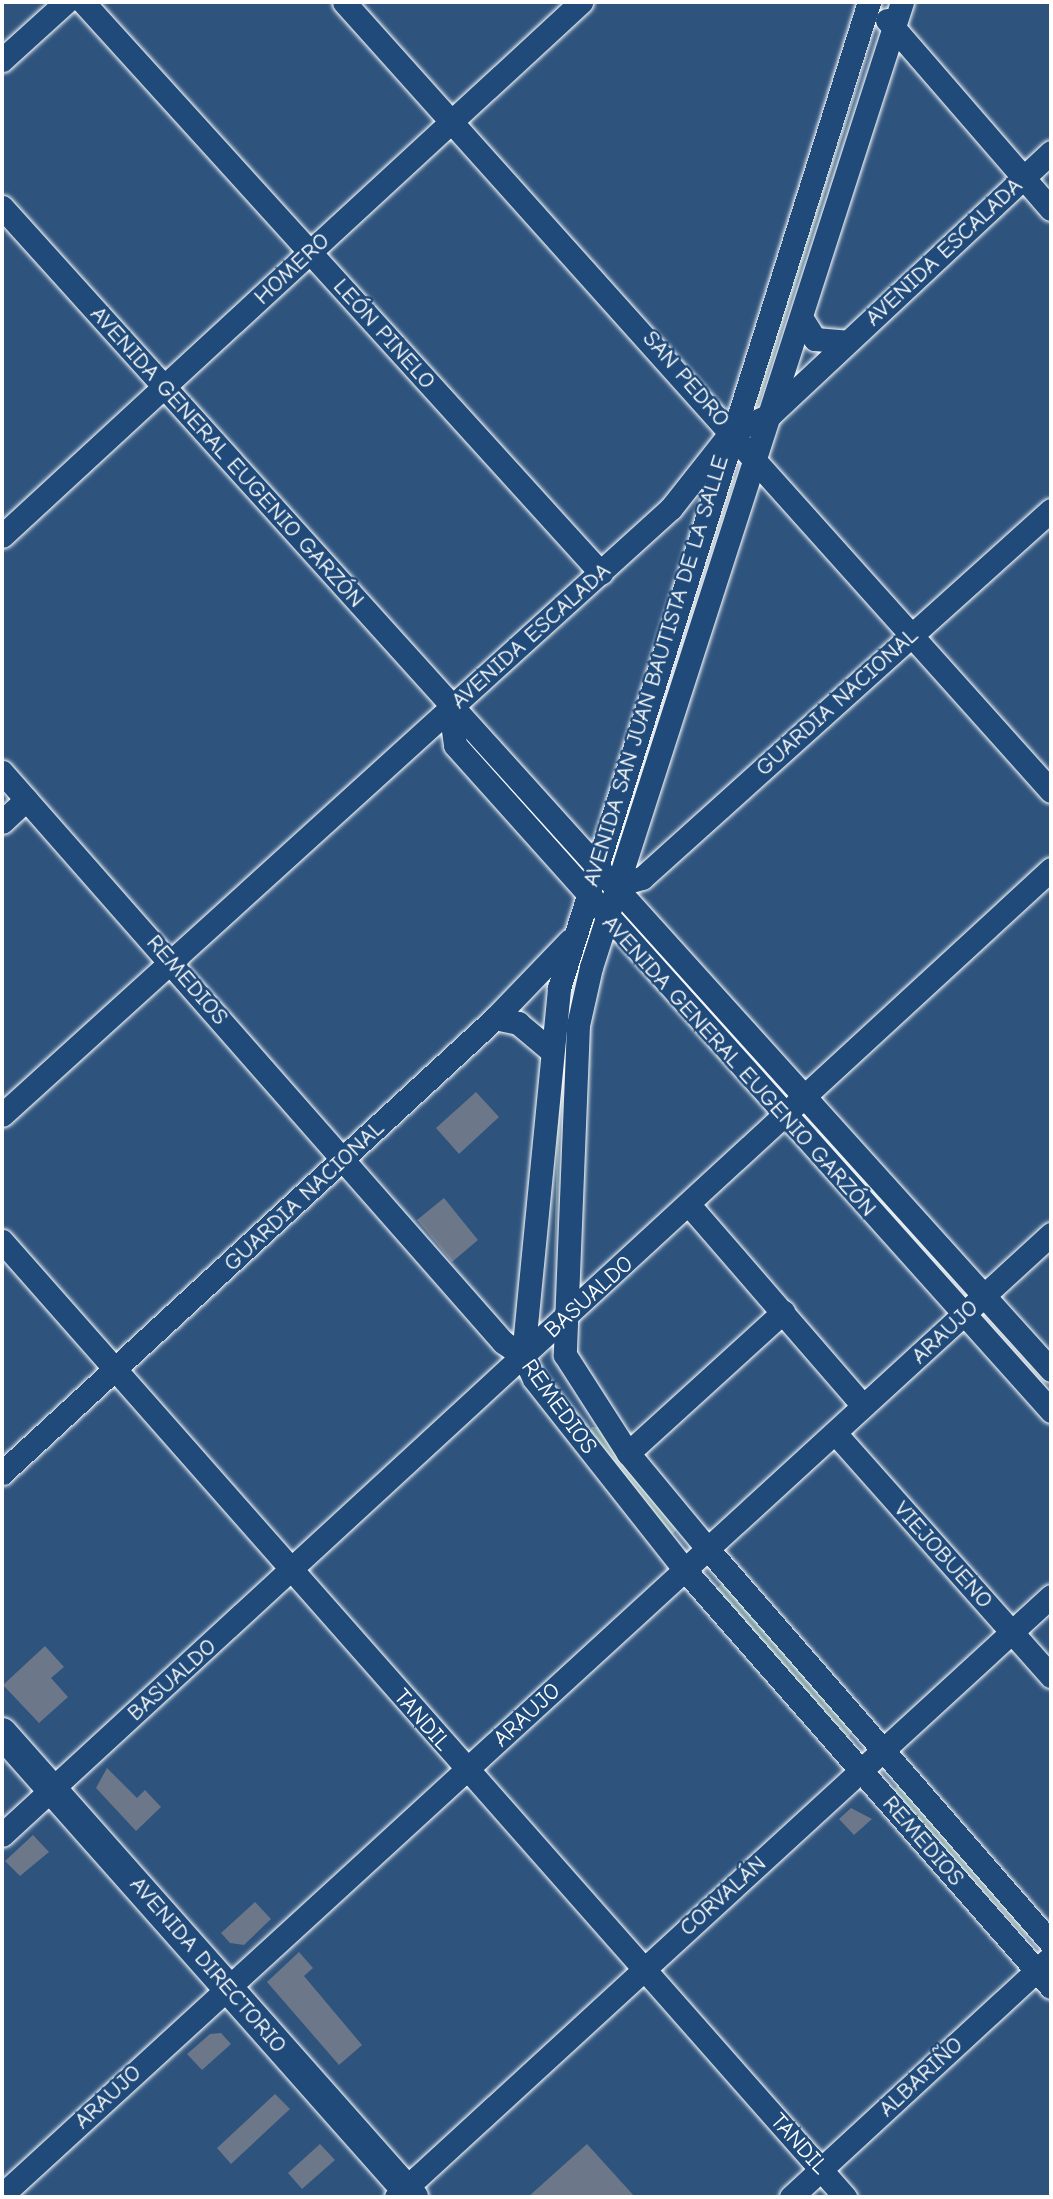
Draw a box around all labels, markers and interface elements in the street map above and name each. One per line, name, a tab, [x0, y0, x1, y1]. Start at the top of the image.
street label: AVENIDA ESCALADA	[860, 172, 1028, 332]
street label: HOMERO	[249, 227, 335, 311]
street label: LEÓN PINELO	[327, 273, 441, 395]
street label: AVENIDA GENERAL EUGENIO GARZÓN	[84, 301, 370, 613]
street label: SAN PEDRO	[637, 325, 735, 433]
street label: AVENIDA SAN JUAN BAUTISTA DE LA SALLE	[577, 452, 735, 890]
street label: AVENIDA ESCALADA	[446, 557, 616, 715]
street label: GUARDIA NACIONAL	[750, 622, 924, 782]
street label: AVENIDA GENERAL EUGENIO GARZÓN	[596, 910, 882, 1222]
street label: REMEDIOS	[140, 929, 234, 1031]
street label: GUARDIA NACIONAL	[218, 1115, 390, 1277]
street label: BASUALDO	[539, 1250, 639, 1344]
street label: ARAUJO	[906, 1294, 984, 1370]
street label: REMEDIOS	[515, 1354, 603, 1460]
street label: VIEJOBUENO	[888, 1496, 998, 1614]
street label: BASUALDO	[122, 1633, 222, 1727]
street label: ARAUJO	[488, 1677, 566, 1753]
street label: TANDIL	[388, 1683, 456, 1757]
street label: REMEDIOS	[876, 1790, 970, 1892]
street label: CORVALÁN	[674, 1850, 772, 1942]
street label: AVENIDA DIRECTORIO	[124, 1871, 292, 2059]
street label: ALBARIÑO	[873, 2031, 969, 2123]
street label: ARAUJO	[69, 2059, 147, 2135]
street label: TANDIL	[764, 2108, 834, 2180]

